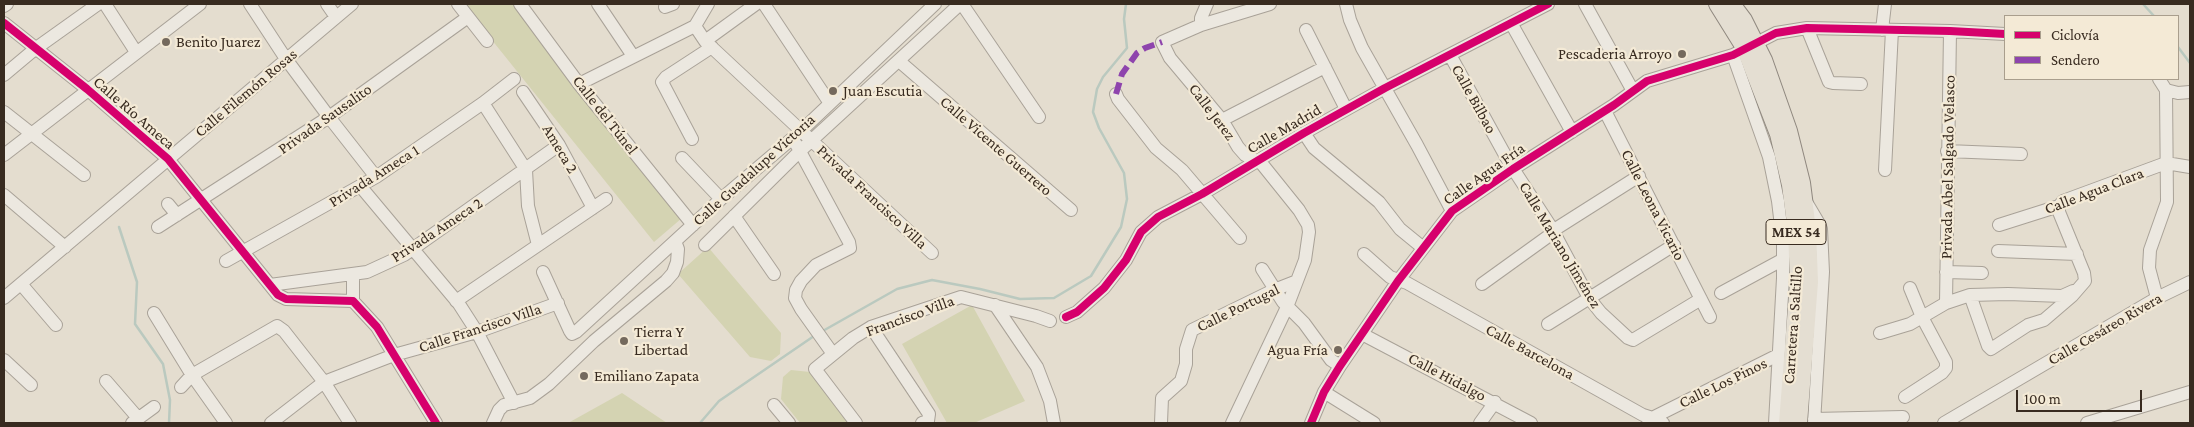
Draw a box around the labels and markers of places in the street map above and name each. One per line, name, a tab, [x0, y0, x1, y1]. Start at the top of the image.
place label: Benito Juarez	[176, 32, 261, 52]
marker: Benito Juarez	[160, 36, 172, 48]
place label: Pescaderia Arroyo	[1558, 44, 1672, 64]
marker: Pescaderia Arroyo	[1676, 48, 1688, 60]
place label: Juan Escutia	[843, 81, 922, 101]
marker: Juan Escutia	[827, 85, 839, 97]
place label: Tierra Y Libertad	[634, 322, 688, 360]
marker: Tierra Y Libertad	[618, 335, 630, 347]
place label: Agua Fría	[1267, 340, 1328, 360]
marker: Agua Fría	[1332, 344, 1344, 356]
place label: Emiliano Zapata	[594, 366, 699, 386]
marker: Emiliano Zapata	[578, 370, 590, 382]

